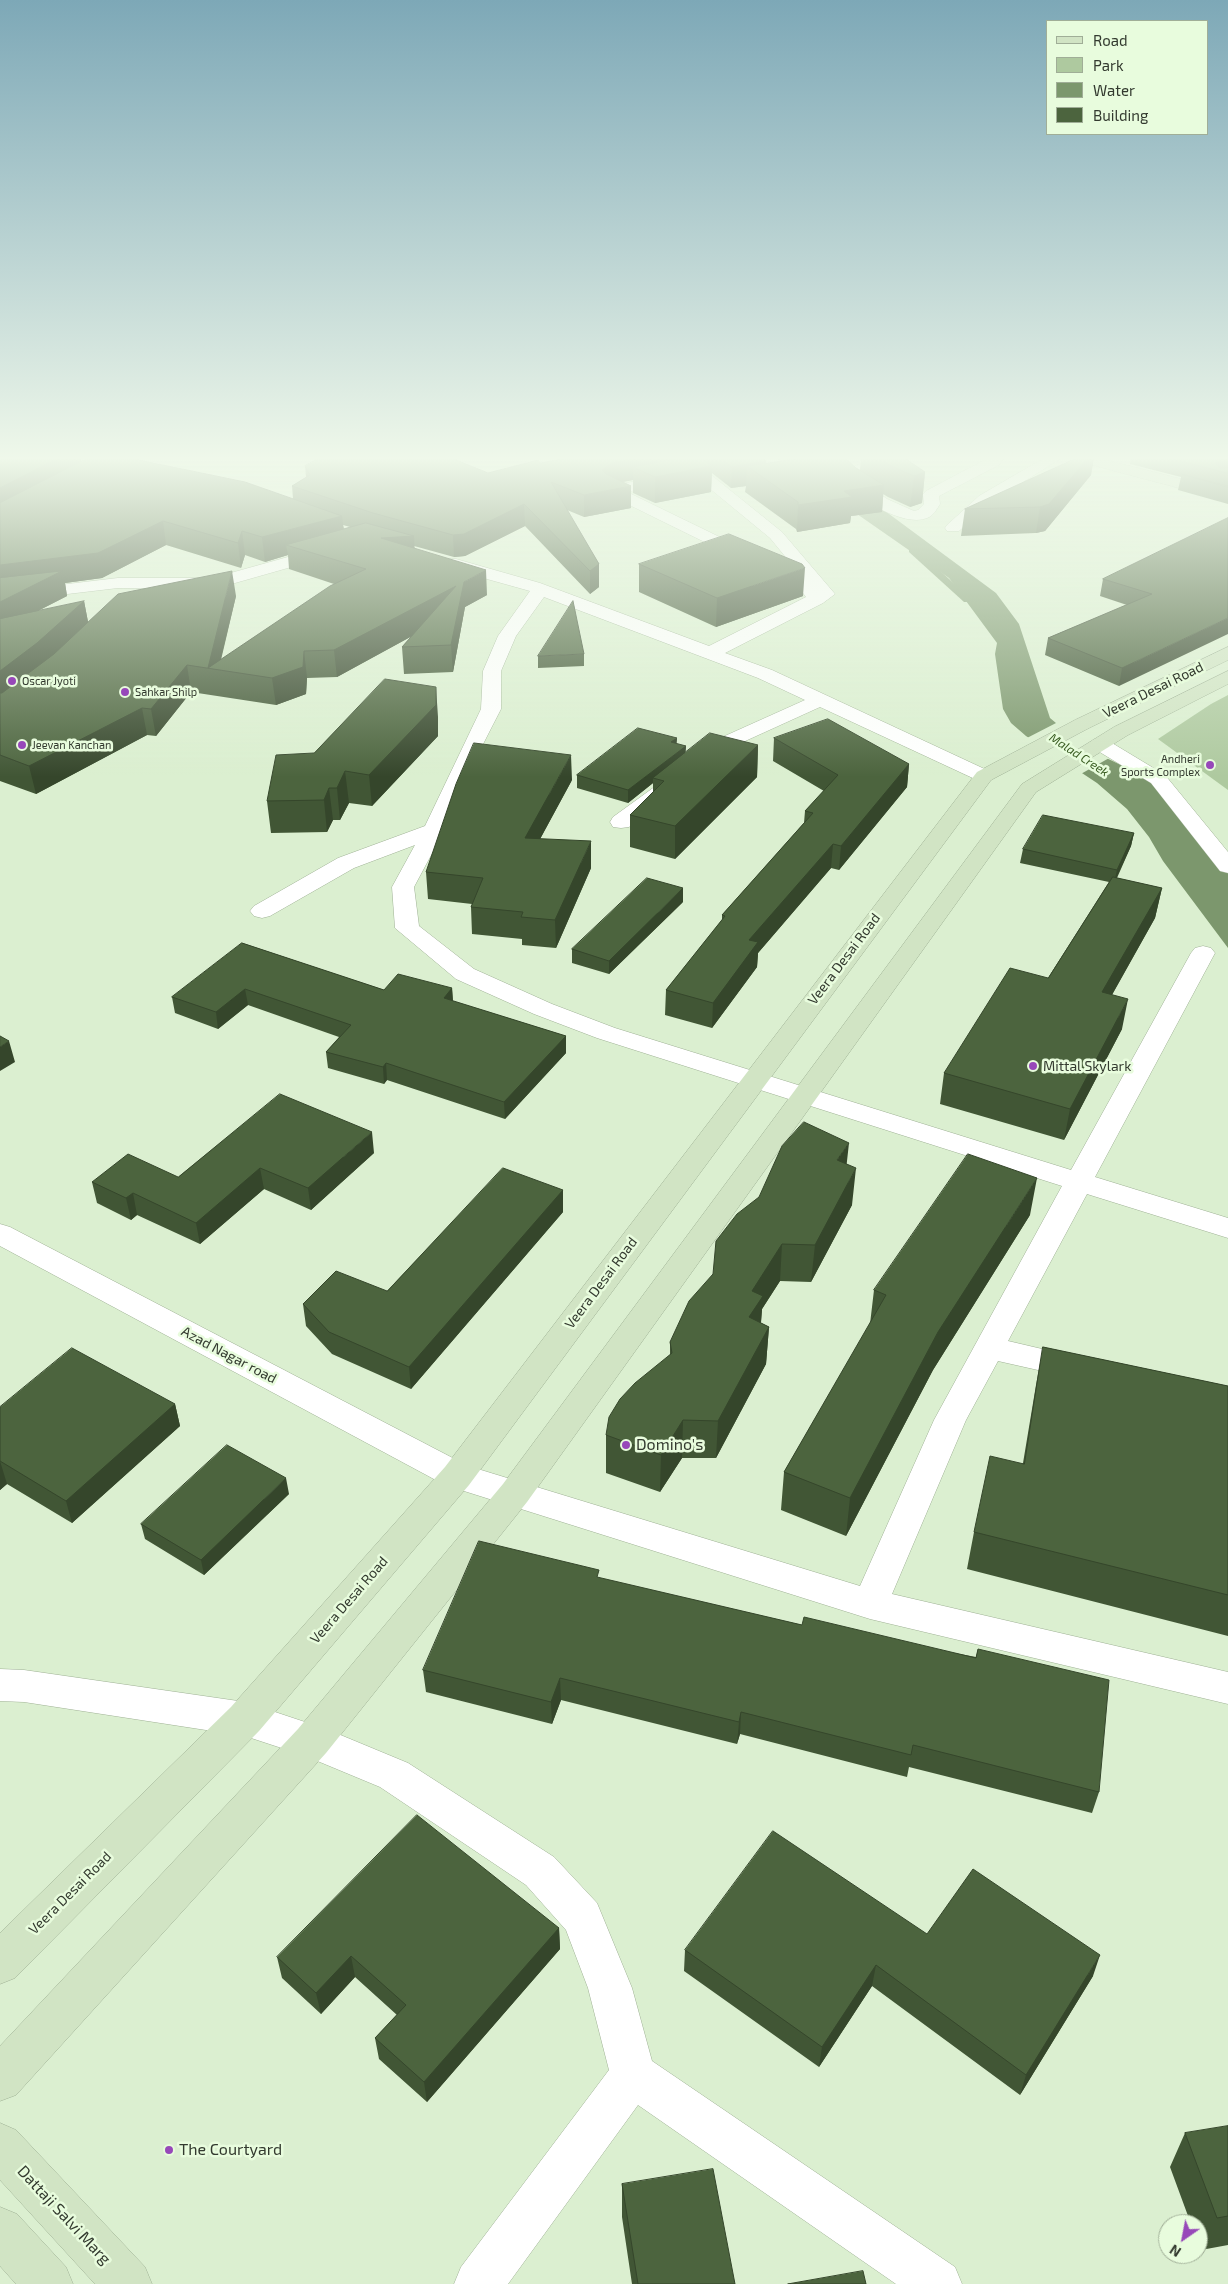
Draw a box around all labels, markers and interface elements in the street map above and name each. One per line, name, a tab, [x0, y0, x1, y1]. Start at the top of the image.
legend	[1046, 20, 1208, 135]
text: Road	[1093, 31, 1128, 49]
text: Park	[1093, 56, 1124, 74]
text: Water	[1093, 81, 1135, 99]
text: Building	[1093, 106, 1148, 124]
street label: Veera Desai Road	[1100, 658, 1206, 722]
place label: Oscar Jyoti	[22, 674, 76, 688]
marker: Oscar Jyoti	[6, 675, 18, 687]
place label: Sahkar Shilp	[135, 685, 197, 699]
marker: Sahkar Shilp	[119, 686, 131, 698]
water label: Malad Creek	[1047, 730, 1111, 780]
place label: Jeevan Kanchan	[32, 738, 111, 752]
marker: Jeevan Kanchan	[16, 739, 28, 751]
place label: Andheri Sports Complex	[1121, 752, 1200, 778]
marker: Andheri Sports Complex	[1204, 759, 1216, 771]
street label: Veera Desai Road	[804, 910, 884, 1008]
place label: Mittal Skylark	[1043, 1058, 1131, 1074]
marker: Mittal Skylark	[1027, 1060, 1039, 1072]
street label: Veera Desai Road	[561, 1234, 641, 1332]
street label: Azad Nagar road	[178, 1323, 280, 1387]
place label: Domino's	[636, 1435, 703, 1455]
marker: Domino's	[620, 1439, 632, 1451]
street label: Veera Desai Road	[307, 1553, 391, 1647]
street label: Veera Desai Road	[25, 1848, 115, 1938]
place label: The Courtyard	[179, 2140, 282, 2160]
marker: The Courtyard	[163, 2144, 175, 2156]
street label: Dattaji Salvi Marg	[13, 2162, 115, 2268]
north arrow	[1158, 2214, 1208, 2264]
text: N	[1166, 2241, 1184, 2261]

